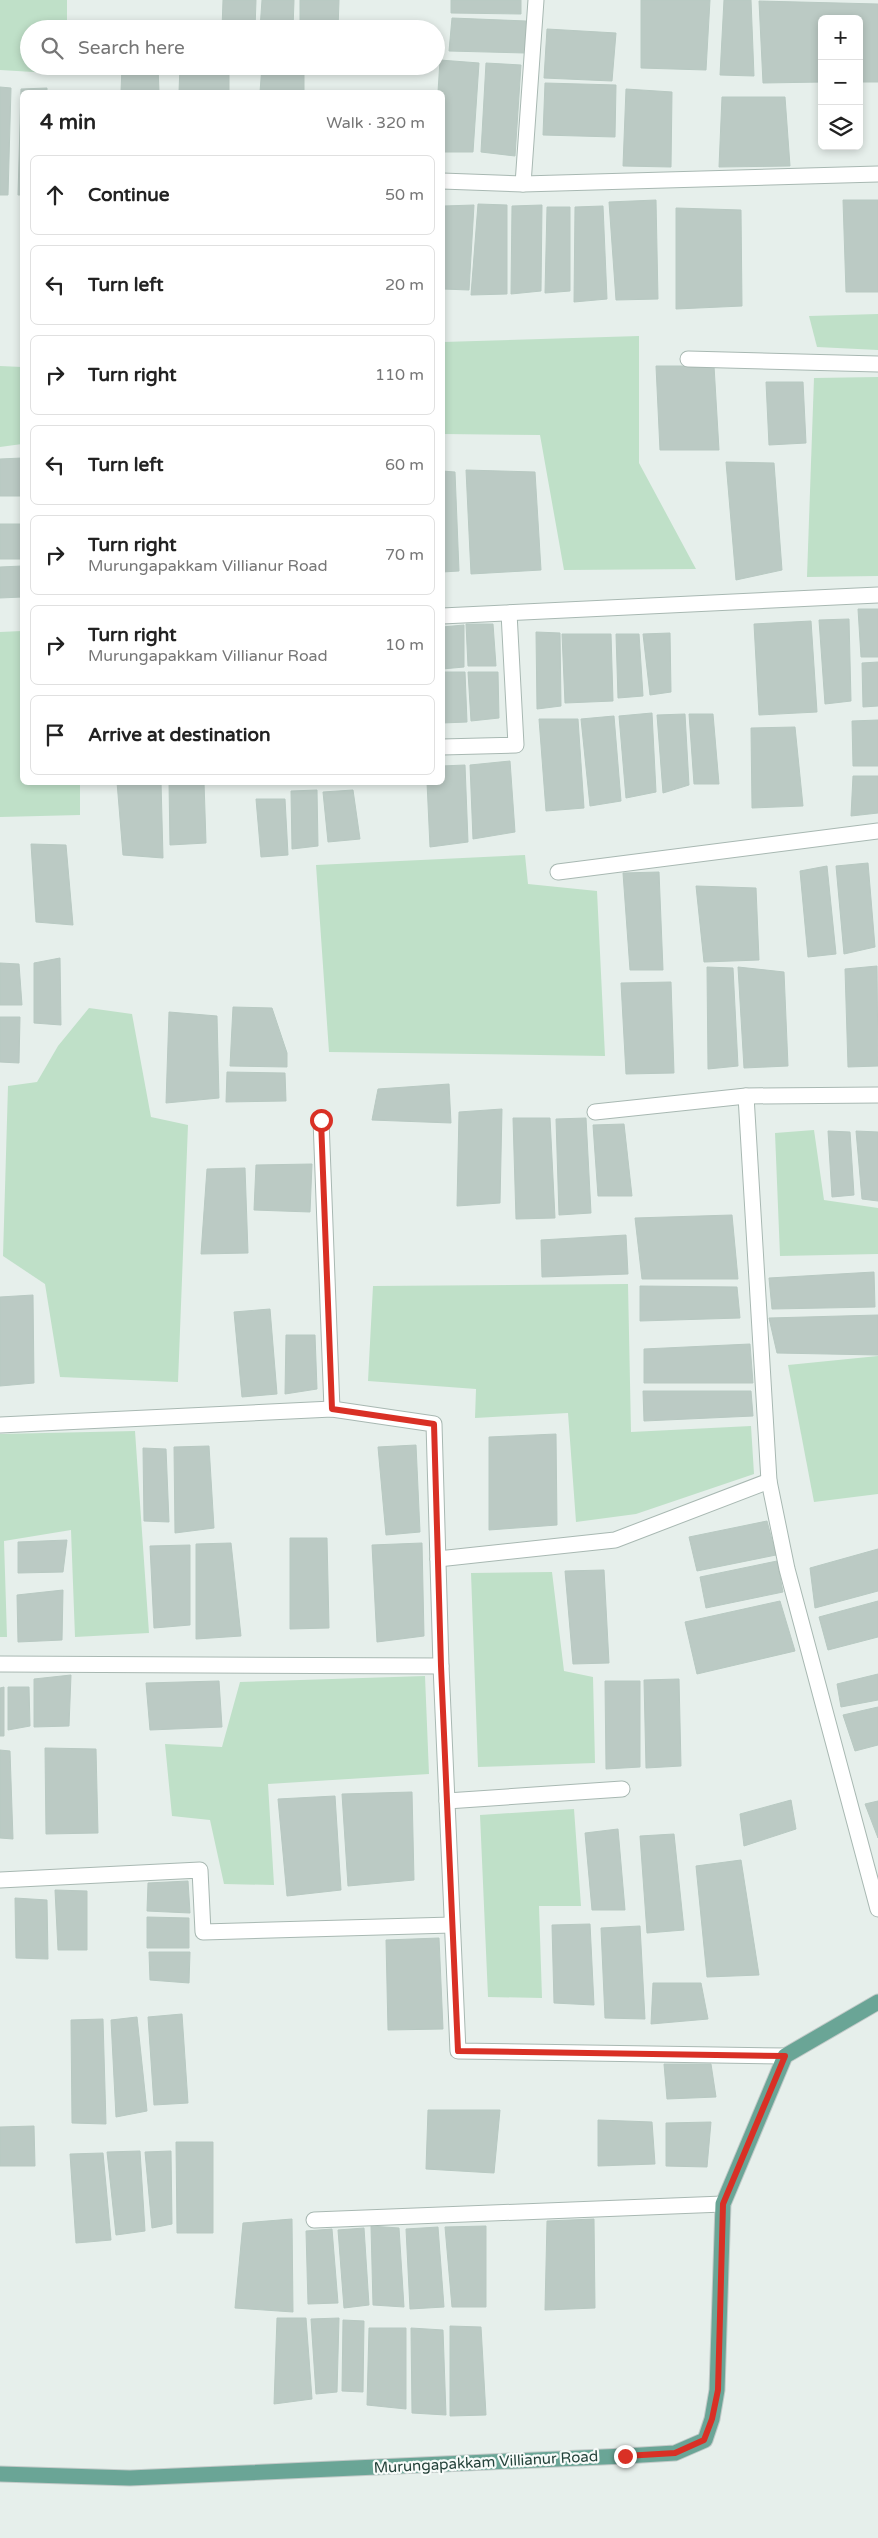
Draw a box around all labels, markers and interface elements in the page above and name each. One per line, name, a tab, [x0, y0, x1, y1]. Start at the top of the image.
map controls	[818, 15, 863, 150]
button: +	[818, 15, 863, 60]
search box	[20, 20, 445, 75]
icon: search	[38, 34, 66, 62]
text: Search here	[78, 37, 185, 59]
button: −	[818, 60, 863, 105]
button: layers	[818, 105, 863, 150]
text: 4 min	[40, 110, 96, 135]
text: Walk · 320 m	[326, 113, 425, 133]
icon: ahead	[41, 181, 69, 209]
text: Continue	[88, 184, 170, 206]
text: 50 m	[385, 185, 424, 205]
icon: left	[41, 271, 69, 299]
text: Turn left	[88, 274, 164, 296]
text: 20 m	[385, 275, 424, 295]
icon: right	[41, 361, 69, 389]
text: Turn right	[88, 364, 176, 386]
text: 110 m	[375, 365, 424, 385]
icon: left	[41, 451, 69, 479]
text: Turn left	[88, 454, 164, 476]
text: 60 m	[385, 455, 424, 475]
text: Turn right	[88, 534, 176, 556]
icon: right	[41, 541, 69, 569]
text: 70 m	[385, 545, 424, 565]
text: Murungapakkam Villianur Road	[88, 556, 328, 576]
text: Turn right	[88, 624, 176, 646]
icon: right	[41, 631, 69, 659]
text: 10 m	[385, 635, 424, 655]
text: Murungapakkam Villianur Road	[88, 646, 328, 666]
icon: arrive	[41, 721, 69, 749]
text: Arrive at destination	[88, 724, 271, 746]
route start	[310, 1109, 333, 1132]
route end	[614, 2445, 637, 2468]
street label: Murungapakkam Villianur Road	[373, 2447, 599, 2477]

